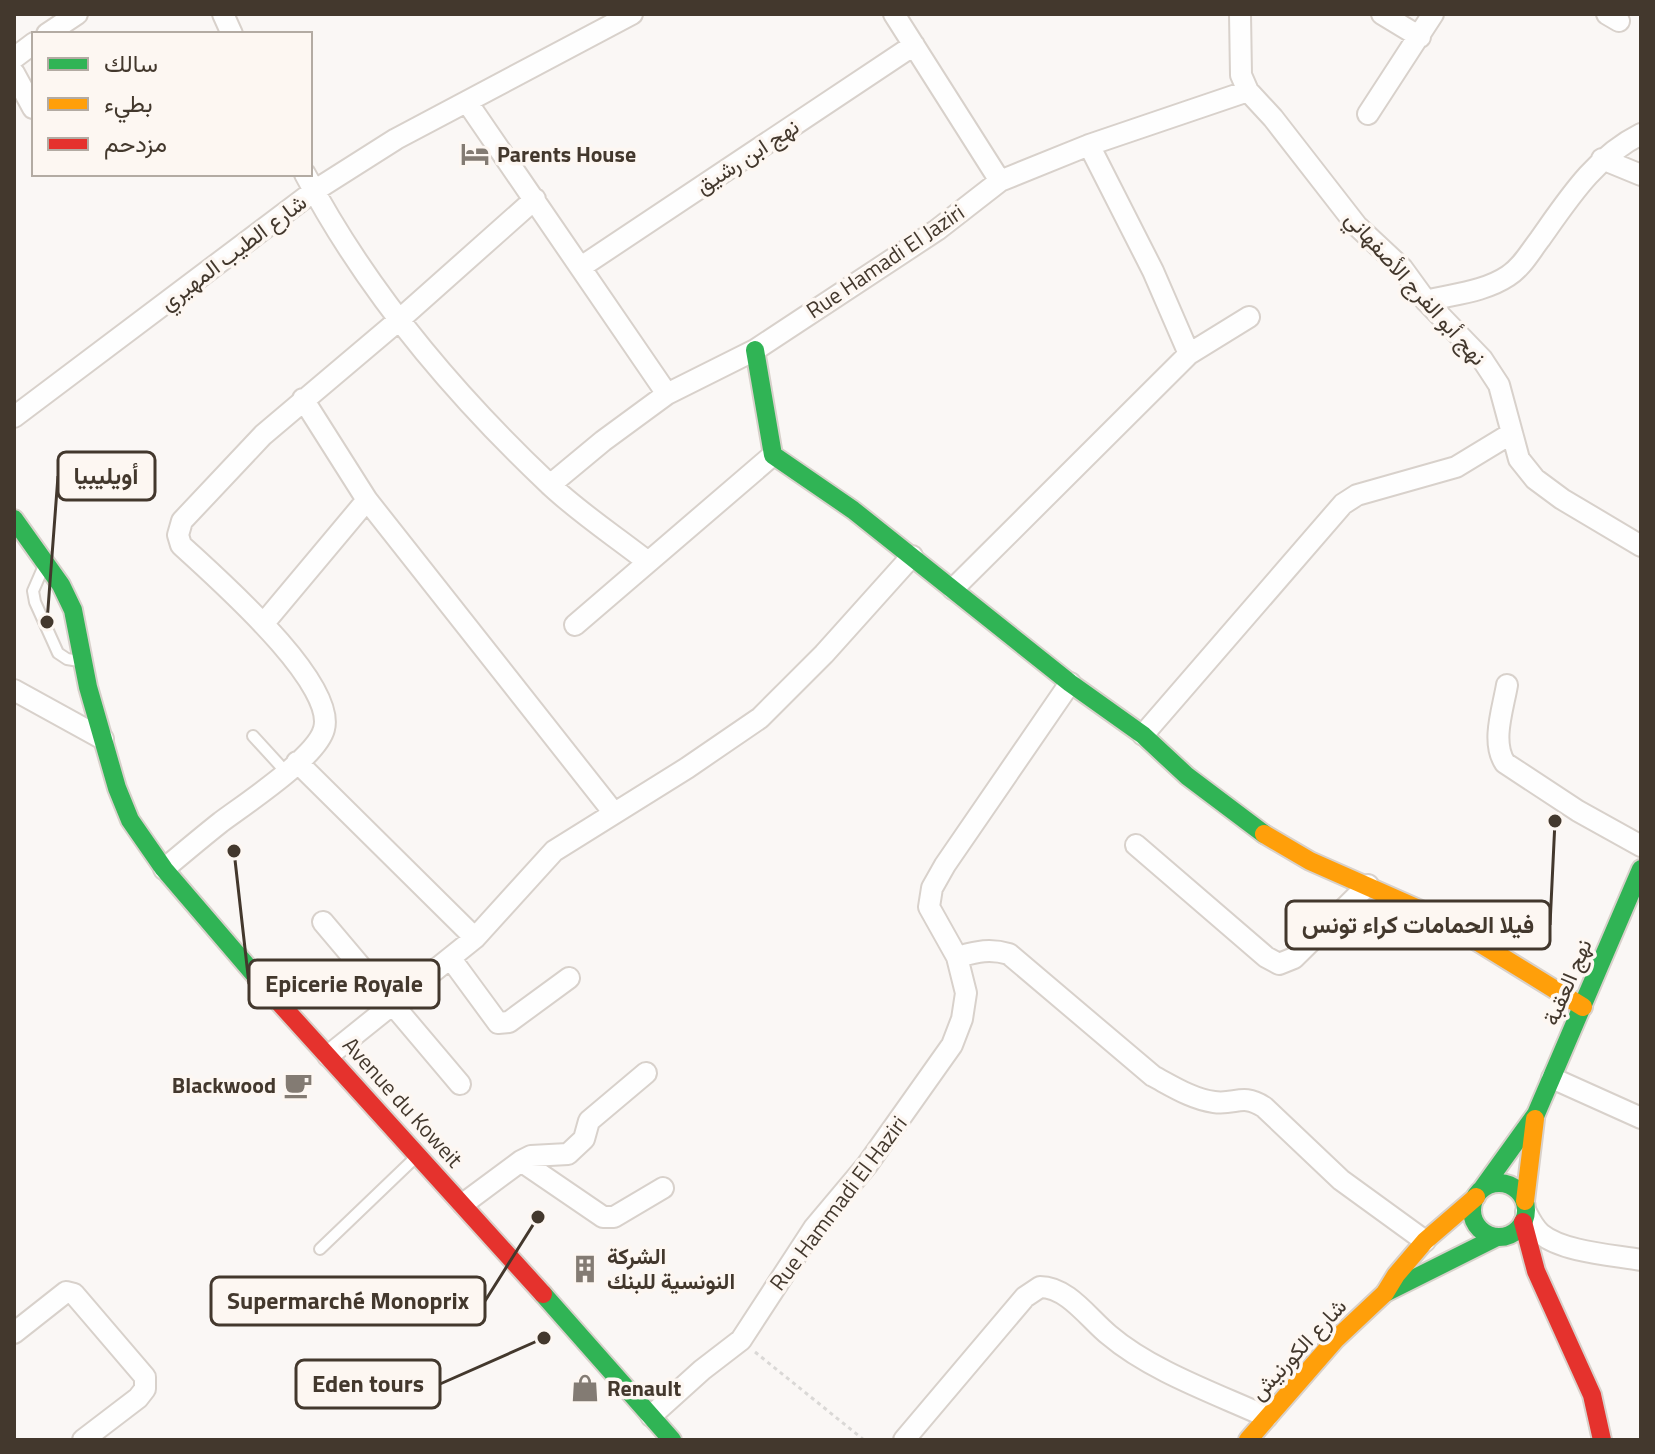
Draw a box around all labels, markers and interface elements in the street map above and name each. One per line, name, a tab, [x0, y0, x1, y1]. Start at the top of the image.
legend	[32, 32, 312, 176]
text: سالك	[104, 45, 158, 81]
text: بطيء	[104, 85, 153, 123]
street label: نهج ابن رشيق	[688, 110, 806, 202]
text: مزدحم	[104, 125, 167, 161]
place label: Parents House	[497, 137, 636, 171]
hotel icon: Parents House	[460, 139, 490, 169]
street label: شارع الطيب المهيري	[152, 185, 315, 320]
street label: Rue Hamadi El Jaziri	[799, 195, 971, 327]
street label: نهج أبو الفرج الأصفهاني	[1336, 203, 1495, 374]
callout: أويليبيا	[58, 452, 155, 500]
text: أويليبيا	[73, 457, 139, 493]
callout: فيلا الحمامات كراء تونس	[1286, 901, 1550, 949]
text: فيلا الحمامات كراء تونس	[1302, 906, 1534, 942]
street label: نهج العقبة	[1534, 933, 1600, 1031]
callout: Epicerie Royale	[249, 960, 439, 1008]
text: Epicerie Royale	[265, 965, 423, 1001]
street label: Avenue du Koweit	[335, 1029, 471, 1175]
place label: Blackwood	[172, 1068, 276, 1102]
cafe icon: Blackwood	[283, 1070, 313, 1100]
street label: Rue Hammadi El Haziri	[761, 1108, 915, 1298]
place label: الشركة النونسية للبنك	[607, 1239, 735, 1298]
building icon: الشركة النونسية للبنك	[570, 1254, 600, 1284]
callout: Supermarché Monoprix	[211, 1277, 485, 1325]
text: Supermarché Monoprix	[227, 1282, 470, 1318]
street label: شارع الكورنيش	[1242, 1290, 1354, 1408]
callout: Eden tours	[296, 1360, 440, 1408]
text: Eden tours	[312, 1365, 424, 1401]
place label: Renault	[607, 1371, 681, 1405]
shop icon: Renault	[570, 1373, 600, 1403]

